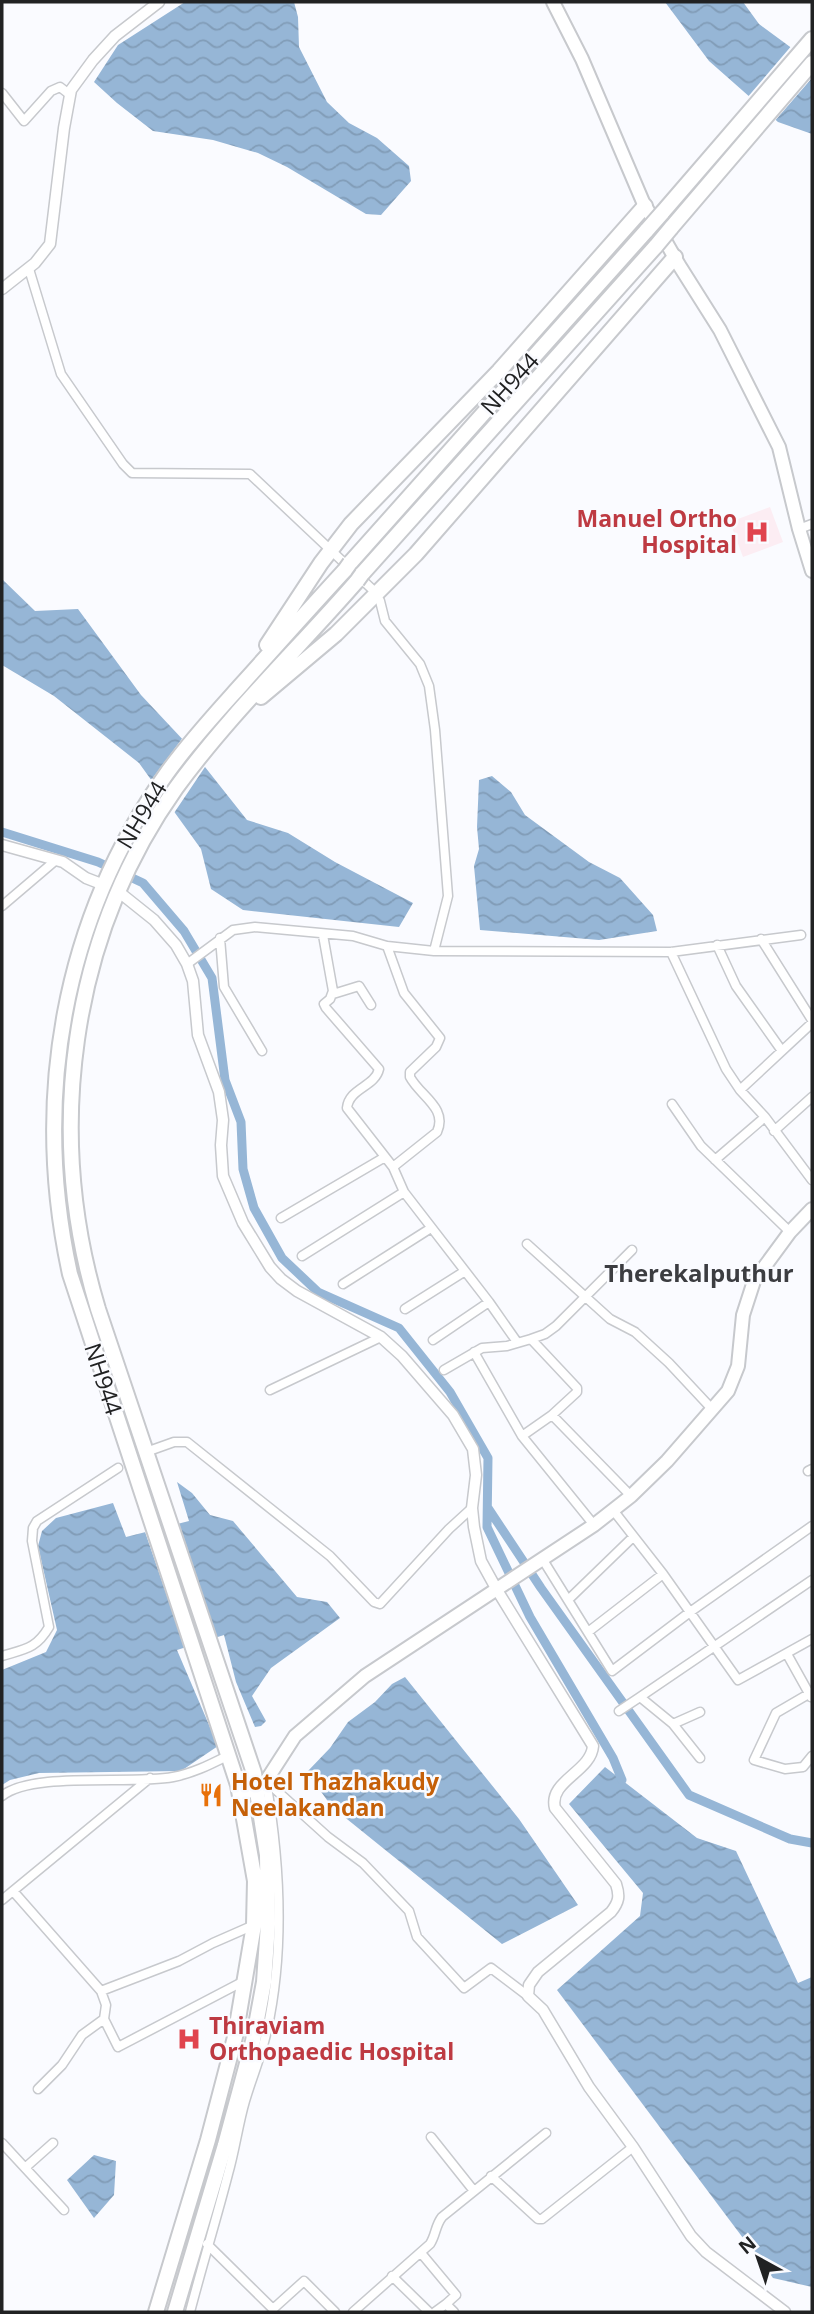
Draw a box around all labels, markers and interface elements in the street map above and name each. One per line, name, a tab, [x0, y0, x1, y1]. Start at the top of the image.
street label: NH944	[473, 345, 546, 421]
place label: Manuel Ortho Hospital	[577, 502, 737, 560]
hospital icon: Manuel Ortho Hospital	[743, 518, 771, 546]
street label: NH944	[108, 775, 174, 854]
district label: Therekalputhur	[604, 1256, 794, 1289]
street label: NH944	[77, 1339, 131, 1419]
place label: Hotel Thazhakudy Neelakandan	[231, 1765, 440, 1823]
restaurant icon: Hotel Thazhakudy Neelakandan	[197, 1781, 225, 1809]
place label: Thiraviam Orthopaedic Hospital	[209, 2009, 454, 2067]
hospital icon: Thiraviam Orthopaedic Hospital	[175, 2025, 203, 2053]
north arrow	[723, 2223, 793, 2293]
text: N	[733, 2230, 761, 2260]

